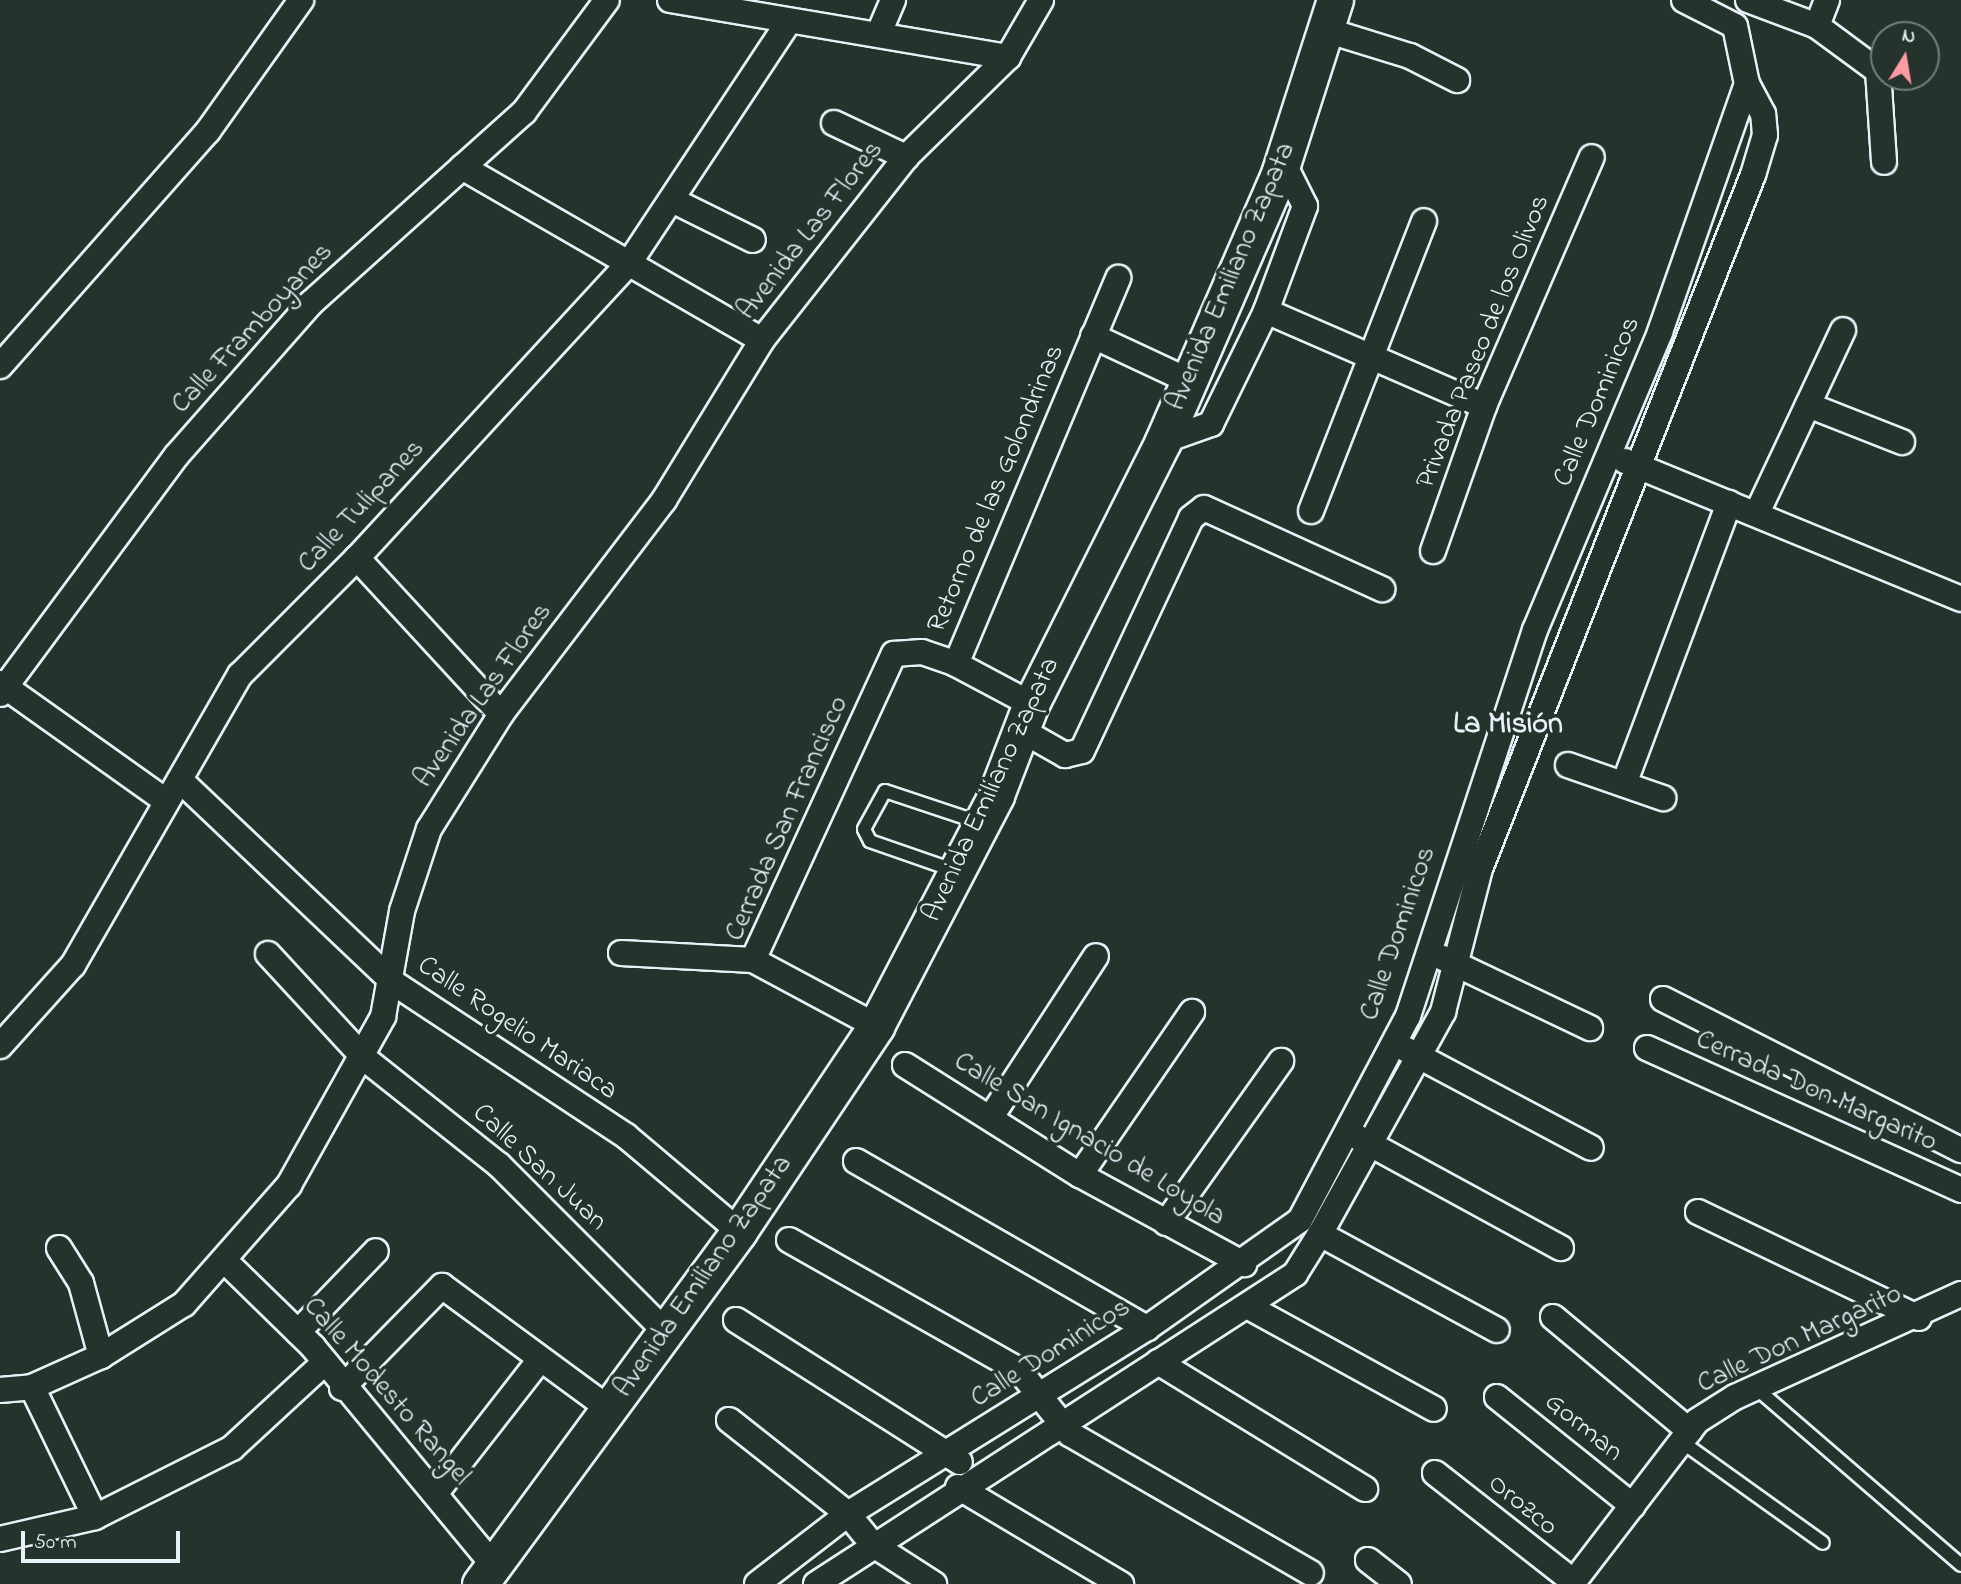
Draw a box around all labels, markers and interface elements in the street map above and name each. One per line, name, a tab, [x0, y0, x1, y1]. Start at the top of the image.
north arrow	[1870, 21, 1940, 91]
text: N	[1900, 22, 1918, 51]
street label: Avenida Las Flores	[731, 135, 891, 327]
street label: Avenida Emiliano Zapata	[1160, 138, 1304, 416]
street label: Privada Paseo de los Olivos	[1410, 190, 1558, 494]
street label: Calle Framboyanes	[165, 237, 341, 421]
street label: Calle Dominicos	[1547, 312, 1649, 492]
street label: Retorno de las Golondrinas	[921, 340, 1073, 638]
street label: Calle Tulipanes	[292, 433, 432, 581]
street label: Avenida Las Flores	[408, 597, 560, 795]
street label: Avenida Emiliano Zapata	[916, 652, 1068, 928]
street label: Cerrada San Francisco	[719, 691, 857, 947]
district label: La Misión	[1453, 707, 1563, 743]
street label: Calle Dominicos	[1354, 843, 1444, 1025]
street label: Calle Rogelio Mariaca	[410, 950, 624, 1108]
street label: Cerrada Don Margarito	[1690, 1024, 1942, 1160]
street label: Calle San Ignacio de Loyola	[947, 1046, 1231, 1234]
street label: Calle San Juan	[465, 1097, 613, 1239]
street label: Avenida Emiliano Zapata	[608, 1149, 800, 1405]
street label: Calle Don Margarito	[1692, 1278, 1908, 1402]
street label: Calle Modesto Rangel	[295, 1291, 477, 1493]
street label: Calle Dominicos	[965, 1292, 1137, 1416]
street label: Gorman	[1537, 1386, 1629, 1470]
street label: Orozco	[1480, 1468, 1564, 1544]
scale bar	[24, 1518, 184, 1562]
text: 50 m	[34, 1528, 77, 1558]

